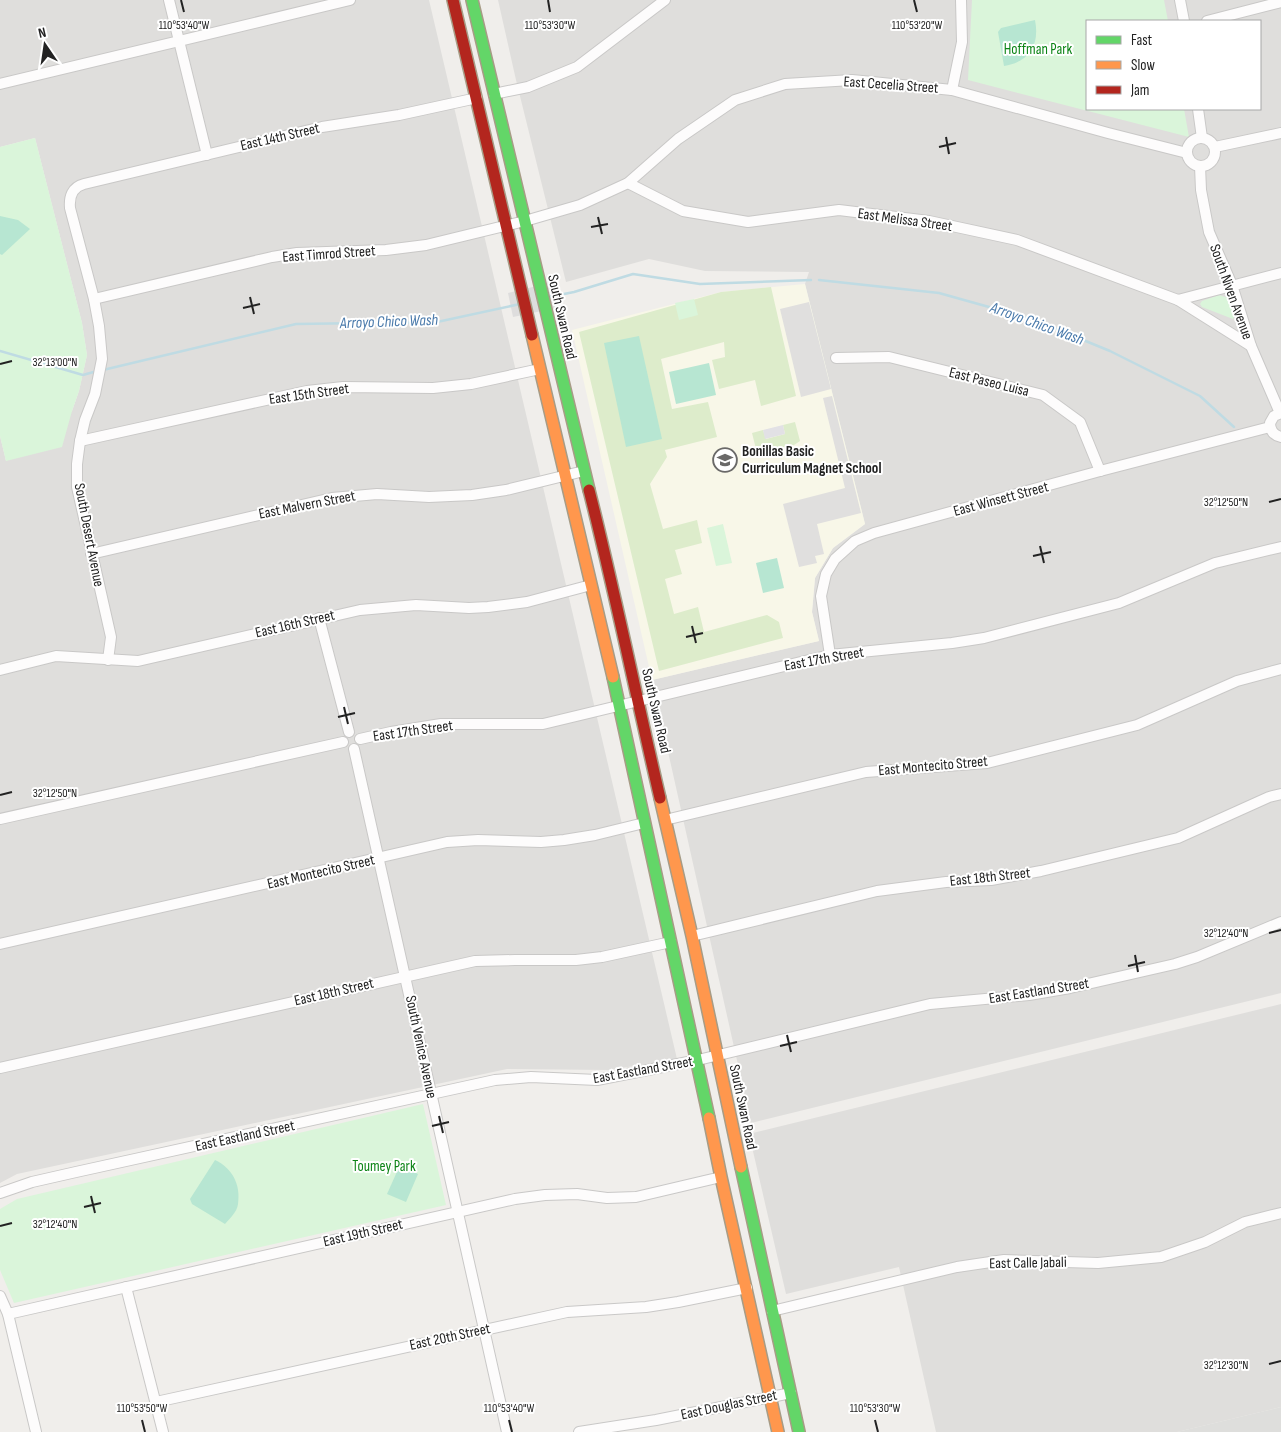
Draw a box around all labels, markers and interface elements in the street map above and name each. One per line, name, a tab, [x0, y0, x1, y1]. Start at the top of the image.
text: 110°53'40"W	[159, 18, 210, 33]
text: 110°53'30"W	[525, 18, 576, 33]
text: 110°53'20"W	[892, 18, 942, 33]
north arrow	[20, 20, 70, 70]
legend	[1086, 20, 1261, 110]
text: N	[37, 24, 48, 42]
text: Fast	[1131, 31, 1153, 50]
park label: Hoffman Park	[1004, 40, 1073, 59]
text: Slow	[1131, 56, 1155, 75]
street label: East Cecelia Street	[843, 72, 939, 98]
text: Jam	[1130, 81, 1149, 100]
street label: East 14th Street	[239, 119, 322, 155]
street label: East Melissa Street	[857, 204, 954, 236]
street label: East Timrod Street	[282, 241, 377, 267]
street label: South Niven Avenue	[1205, 242, 1257, 342]
street label: South Swan Road	[543, 273, 581, 361]
water label: Arroyo Chico Wash	[987, 298, 1087, 350]
water label: Arroyo Chico Wash	[339, 311, 439, 333]
text: 32°13'00"N	[33, 355, 77, 370]
street label: East Paseo Luisa	[947, 363, 1031, 401]
street label: East 15th Street	[268, 379, 351, 409]
place label: Bonillas Basic Curriculum Magnet School	[742, 442, 881, 478]
school or university icon: Bonillas Basic Curriculum Magnet School	[712, 447, 738, 473]
street label: East Winsett Street	[951, 477, 1051, 521]
street label: South Desert Avenue	[70, 482, 108, 588]
street label: East Malvern Street	[257, 486, 357, 524]
text: 32°12'50"N	[1204, 495, 1248, 510]
street label: East 16th Street	[253, 606, 337, 642]
street label: East 17th Street	[783, 643, 866, 675]
street label: South Swan Road	[637, 667, 675, 755]
street label: East 17th Street	[372, 716, 455, 746]
street label: East Montecito Street	[878, 752, 989, 780]
text: 32°12'50"N	[33, 786, 77, 801]
street label: East Montecito Street	[265, 850, 377, 894]
street label: East 18th Street	[949, 863, 1032, 891]
text: 32°12'40"N	[1204, 926, 1248, 941]
street label: East 18th Street	[292, 974, 376, 1010]
street label: East Eastland Street	[988, 974, 1091, 1008]
street label: South Venice Avenue	[401, 994, 441, 1100]
street label: East Eastland Street	[592, 1052, 695, 1088]
street label: South Swan Road	[725, 1063, 761, 1151]
street label: East Eastland Street	[194, 1116, 297, 1156]
park label: Toumey Park	[352, 1157, 416, 1176]
street label: East 19th Street	[321, 1215, 405, 1251]
text: 32°12'40"N	[33, 1217, 77, 1232]
street label: East Calle Jabali	[989, 1253, 1067, 1273]
street label: East 20th Street	[408, 1319, 492, 1355]
text: 32°12'30"N	[1204, 1358, 1248, 1373]
street label: East Douglas Street	[679, 1385, 779, 1424]
text: 110°53'50"W	[117, 1401, 167, 1416]
text: 110°53'40"W	[484, 1401, 535, 1416]
text: 110°53'30"W	[850, 1401, 901, 1416]

